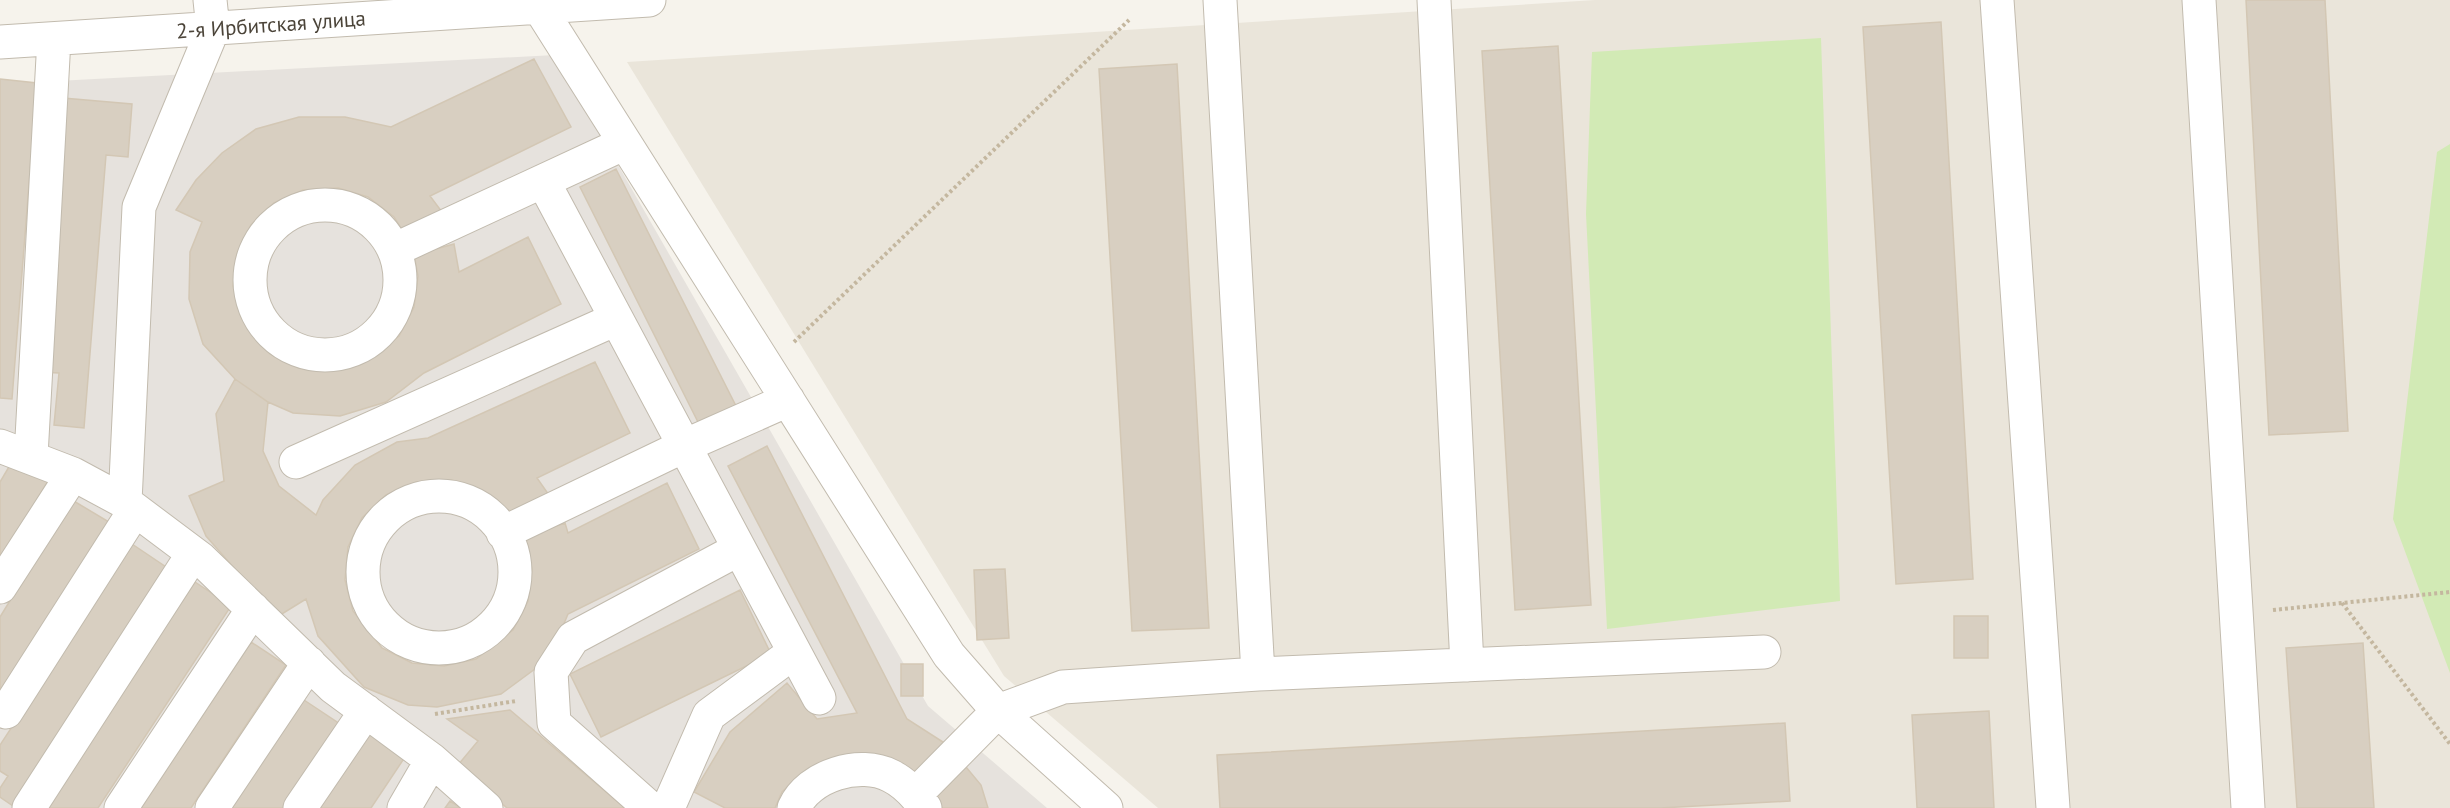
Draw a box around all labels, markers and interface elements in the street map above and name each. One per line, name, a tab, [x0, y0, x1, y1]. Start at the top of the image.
street label: 2-я Ирбитская улица	[175, 4, 367, 45]

